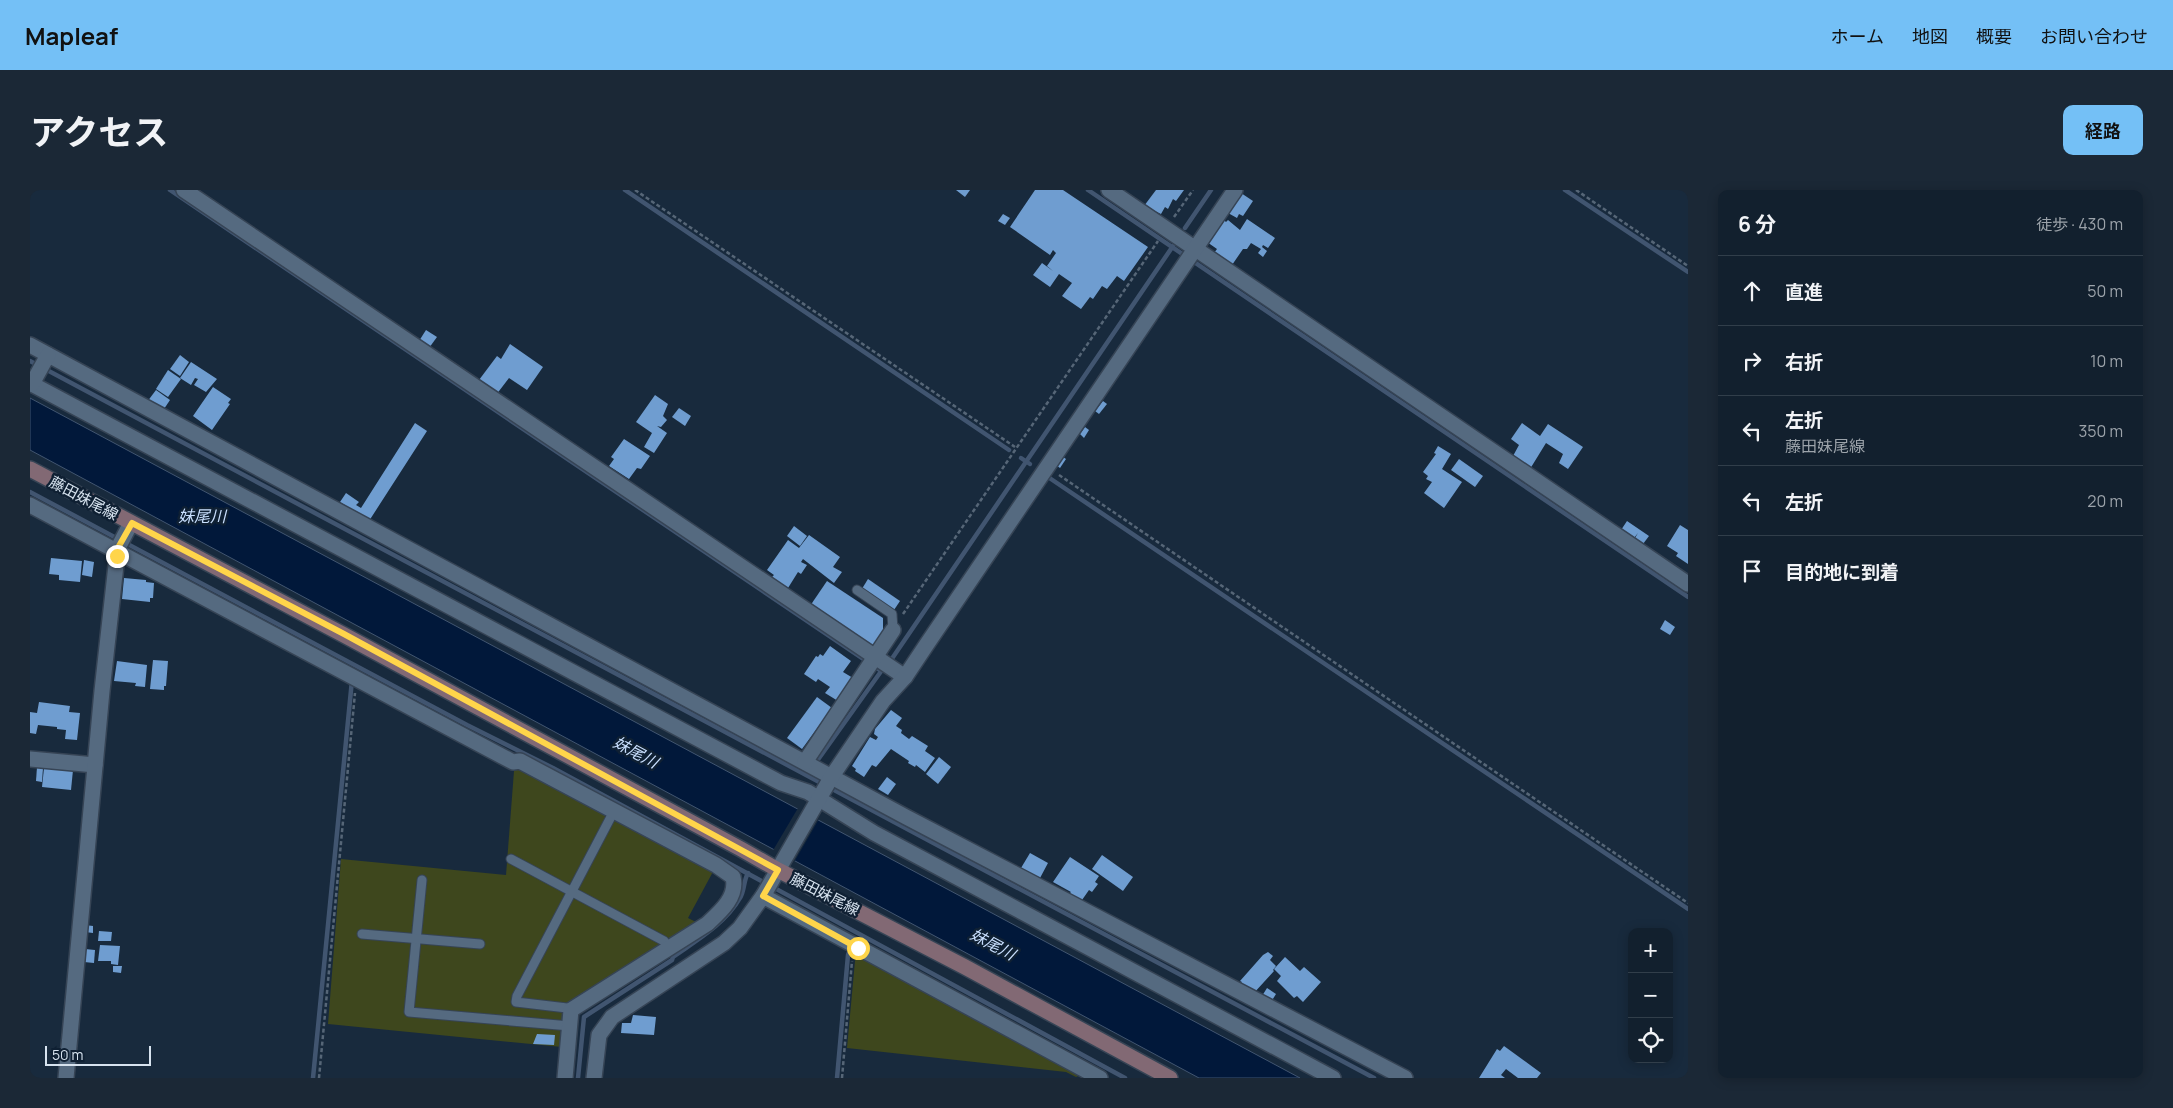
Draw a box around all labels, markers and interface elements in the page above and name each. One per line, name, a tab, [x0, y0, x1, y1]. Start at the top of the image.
text: Mapleaf	[25, 19, 118, 52]
text: ホーム	[1831, 24, 1884, 48]
text: 地図	[1912, 24, 1948, 48]
text: 概要	[1976, 24, 2012, 48]
text: お問い合わせ	[2040, 24, 2148, 48]
button: 経路	[2063, 105, 2143, 155]
text: アクセス	[30, 108, 168, 156]
text: 6 分	[1738, 210, 1776, 238]
text: 徒歩 · 430 m	[2036, 213, 2123, 235]
icon: ahead	[1738, 277, 1766, 305]
text: 直進	[1785, 279, 1823, 305]
text: 50 m	[2087, 280, 2123, 302]
icon: right	[1738, 347, 1766, 375]
text: 右折	[1785, 349, 1823, 375]
text: 10 m	[2090, 350, 2123, 372]
text: 左折	[1785, 407, 1823, 433]
icon: left	[1738, 417, 1766, 445]
text: 350 m	[2078, 420, 2123, 442]
text: 藤田妹尾線	[1785, 435, 1865, 457]
street label: 藤田妹尾線	[46, 471, 122, 525]
icon: left	[1738, 487, 1766, 515]
text: 左折	[1785, 489, 1823, 515]
text: 20 m	[2087, 490, 2123, 512]
water label: 妹尾川	[178, 505, 228, 527]
route end	[106, 545, 129, 568]
icon: arrive	[1738, 557, 1766, 585]
text: 目的地に到着	[1785, 559, 1899, 585]
water label: 妹尾川	[610, 731, 664, 774]
street label: 藤田妹尾線	[787, 868, 863, 920]
water label: 妹尾川	[967, 923, 1021, 966]
map controls	[1628, 928, 1673, 1063]
button: +	[1628, 928, 1673, 973]
route start	[847, 937, 870, 960]
button: −	[1628, 973, 1673, 1018]
button: locate	[1628, 1018, 1673, 1063]
scale bar	[45, 1043, 151, 1066]
text: 50 m	[52, 1045, 83, 1064]

